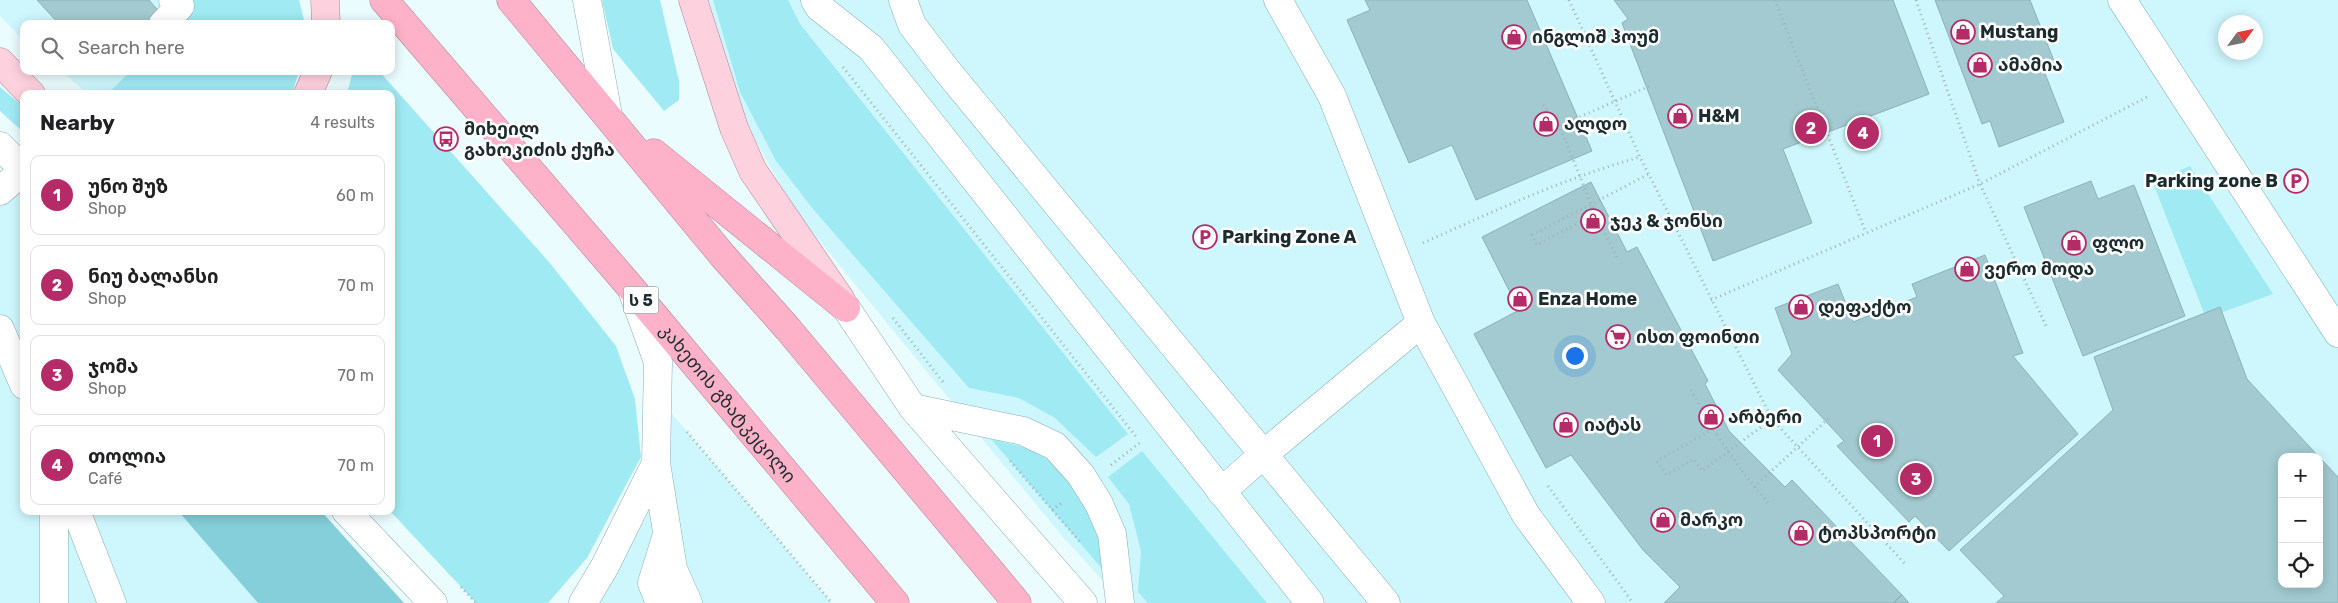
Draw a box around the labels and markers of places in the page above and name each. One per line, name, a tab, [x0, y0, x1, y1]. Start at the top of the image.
shop icon: Mustang	[1950, 19, 1976, 45]
place label: Mustang	[1980, 21, 2058, 43]
shop icon: ინგლიშ ჰოუმ	[1501, 24, 1527, 50]
place label: ინგლიშ ჰოუმ	[1532, 26, 1659, 48]
shop icon: ამამია	[1967, 52, 1993, 78]
place label: ამამია	[1998, 54, 2063, 76]
shop icon: H&M	[1667, 103, 1693, 129]
place label: H&M	[1698, 105, 1740, 127]
pin: 2	[1795, 109, 1827, 147]
shop icon: ალდო	[1533, 111, 1559, 137]
place label: ალდო	[1564, 113, 1627, 135]
pin: 4	[1847, 114, 1879, 152]
place label: მიხეილ გახოკიძის ქუჩა	[464, 118, 615, 161]
bus stop icon: მიხეილ გახოკიძის ქუჩა	[433, 126, 459, 152]
parking icon: Parking zone B	[2283, 168, 2309, 194]
place label: Parking zone B	[2145, 170, 2278, 192]
shop icon: ჯეკ & ჯონსი	[1580, 208, 1606, 234]
place label: ჯეკ & ჯონსი	[1610, 210, 1723, 232]
parking icon: Parking Zone A	[1192, 224, 1218, 250]
place label: Parking Zone A	[1222, 226, 1356, 248]
shop icon: ფლო	[2061, 230, 2087, 256]
place label: ფლო	[2092, 232, 2144, 254]
shop icon: ვერო მოდა	[1954, 256, 1980, 282]
place label: ვერო მოდა	[1984, 258, 2094, 280]
shop icon: Enza Home	[1507, 286, 1533, 312]
place label: Enza Home	[1538, 288, 1637, 310]
shop icon: დეფაქტო	[1788, 294, 1814, 320]
place label: დეფაქტო	[1818, 296, 1912, 318]
supermarket icon: ისთ ფოინთი	[1605, 324, 1631, 350]
place label: ისთ ფოინთი	[1636, 326, 1760, 348]
shop icon: არბერი	[1698, 404, 1724, 430]
place label: არბერი	[1728, 406, 1802, 428]
shop icon: იატას	[1553, 412, 1579, 438]
place label: იატას	[1584, 414, 1641, 436]
pin: 1	[1861, 422, 1893, 460]
pin: 3	[1900, 460, 1932, 498]
shop icon: მარკო	[1650, 507, 1676, 533]
place label: მარკო	[1680, 509, 1743, 531]
shop icon: ტოპსპორტი	[1788, 520, 1814, 546]
place label: ტოპსპორტი	[1818, 522, 1937, 544]

